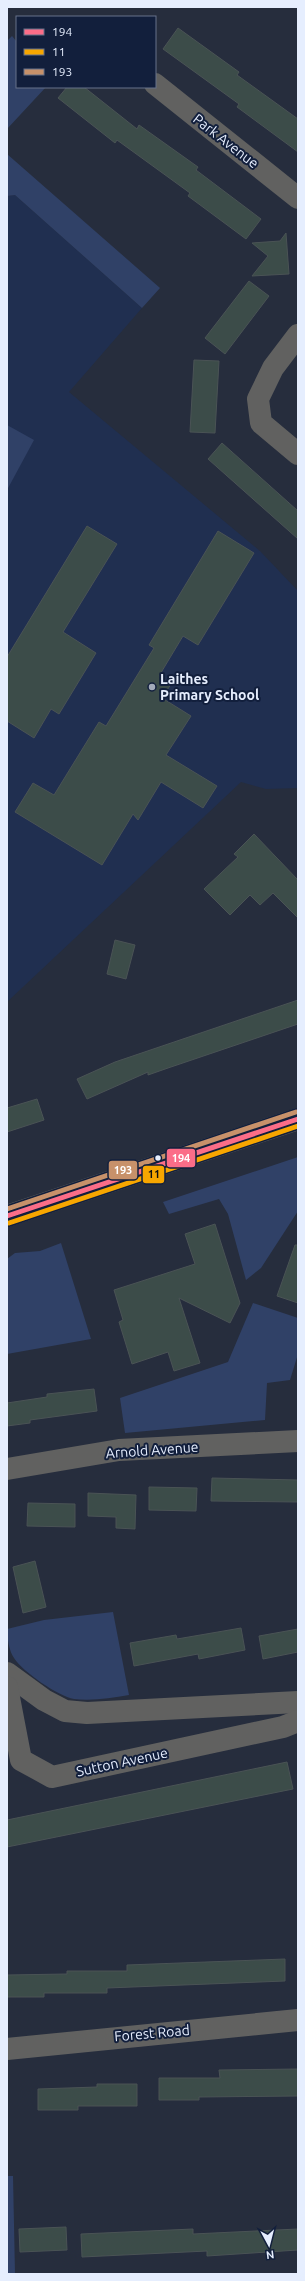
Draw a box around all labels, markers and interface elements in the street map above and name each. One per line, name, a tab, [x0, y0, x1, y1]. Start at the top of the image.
legend	[16, 16, 156, 88]
text: 194	[52, 25, 73, 38]
text: 11	[52, 45, 66, 58]
text: 193	[52, 65, 72, 78]
street label: Park Avenue	[190, 111, 262, 171]
place label: Laithes Primary School	[160, 671, 259, 703]
marker: Laithes Primary School	[147, 682, 157, 692]
line badge: 194	[166, 1148, 196, 1168]
text: 194	[172, 1152, 190, 1164]
unlabelled marker	[153, 1153, 163, 1163]
line badge: 193	[108, 1160, 138, 1180]
text: 193	[114, 1164, 132, 1176]
line badge: 11	[142, 1165, 165, 1184]
text: 11	[148, 1168, 160, 1180]
street label: Arnold Avenue	[105, 1439, 199, 1461]
street label: Sutton Avenue	[75, 1745, 169, 1779]
street label: Forest Road	[114, 2022, 190, 2044]
north arrow	[249, 2225, 289, 2265]
text: N	[265, 2248, 275, 2261]

